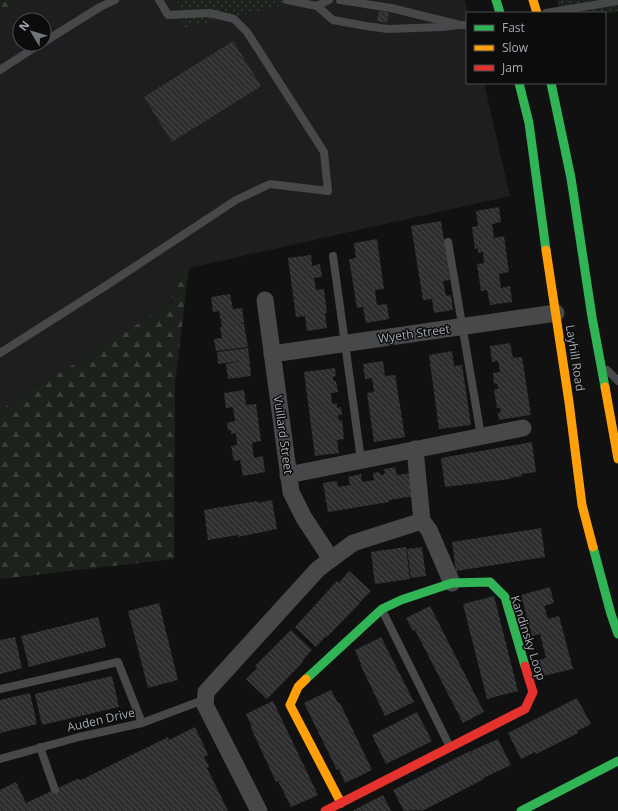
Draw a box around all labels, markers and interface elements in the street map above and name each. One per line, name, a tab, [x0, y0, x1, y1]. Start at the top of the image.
north arrow	[12, 12, 52, 52]
legend	[466, 12, 606, 84]
text: N	[15, 17, 32, 34]
text: Fast	[502, 19, 525, 36]
text: Slow	[502, 39, 529, 56]
text: Jam	[501, 59, 523, 76]
street label: Wyeth Street	[377, 320, 451, 347]
street label: Layhill Road	[562, 323, 589, 392]
street label: Vuillard Street	[270, 395, 297, 475]
street label: Kandinsky Loop	[507, 593, 550, 682]
street label: Auden Drive	[65, 703, 137, 736]

